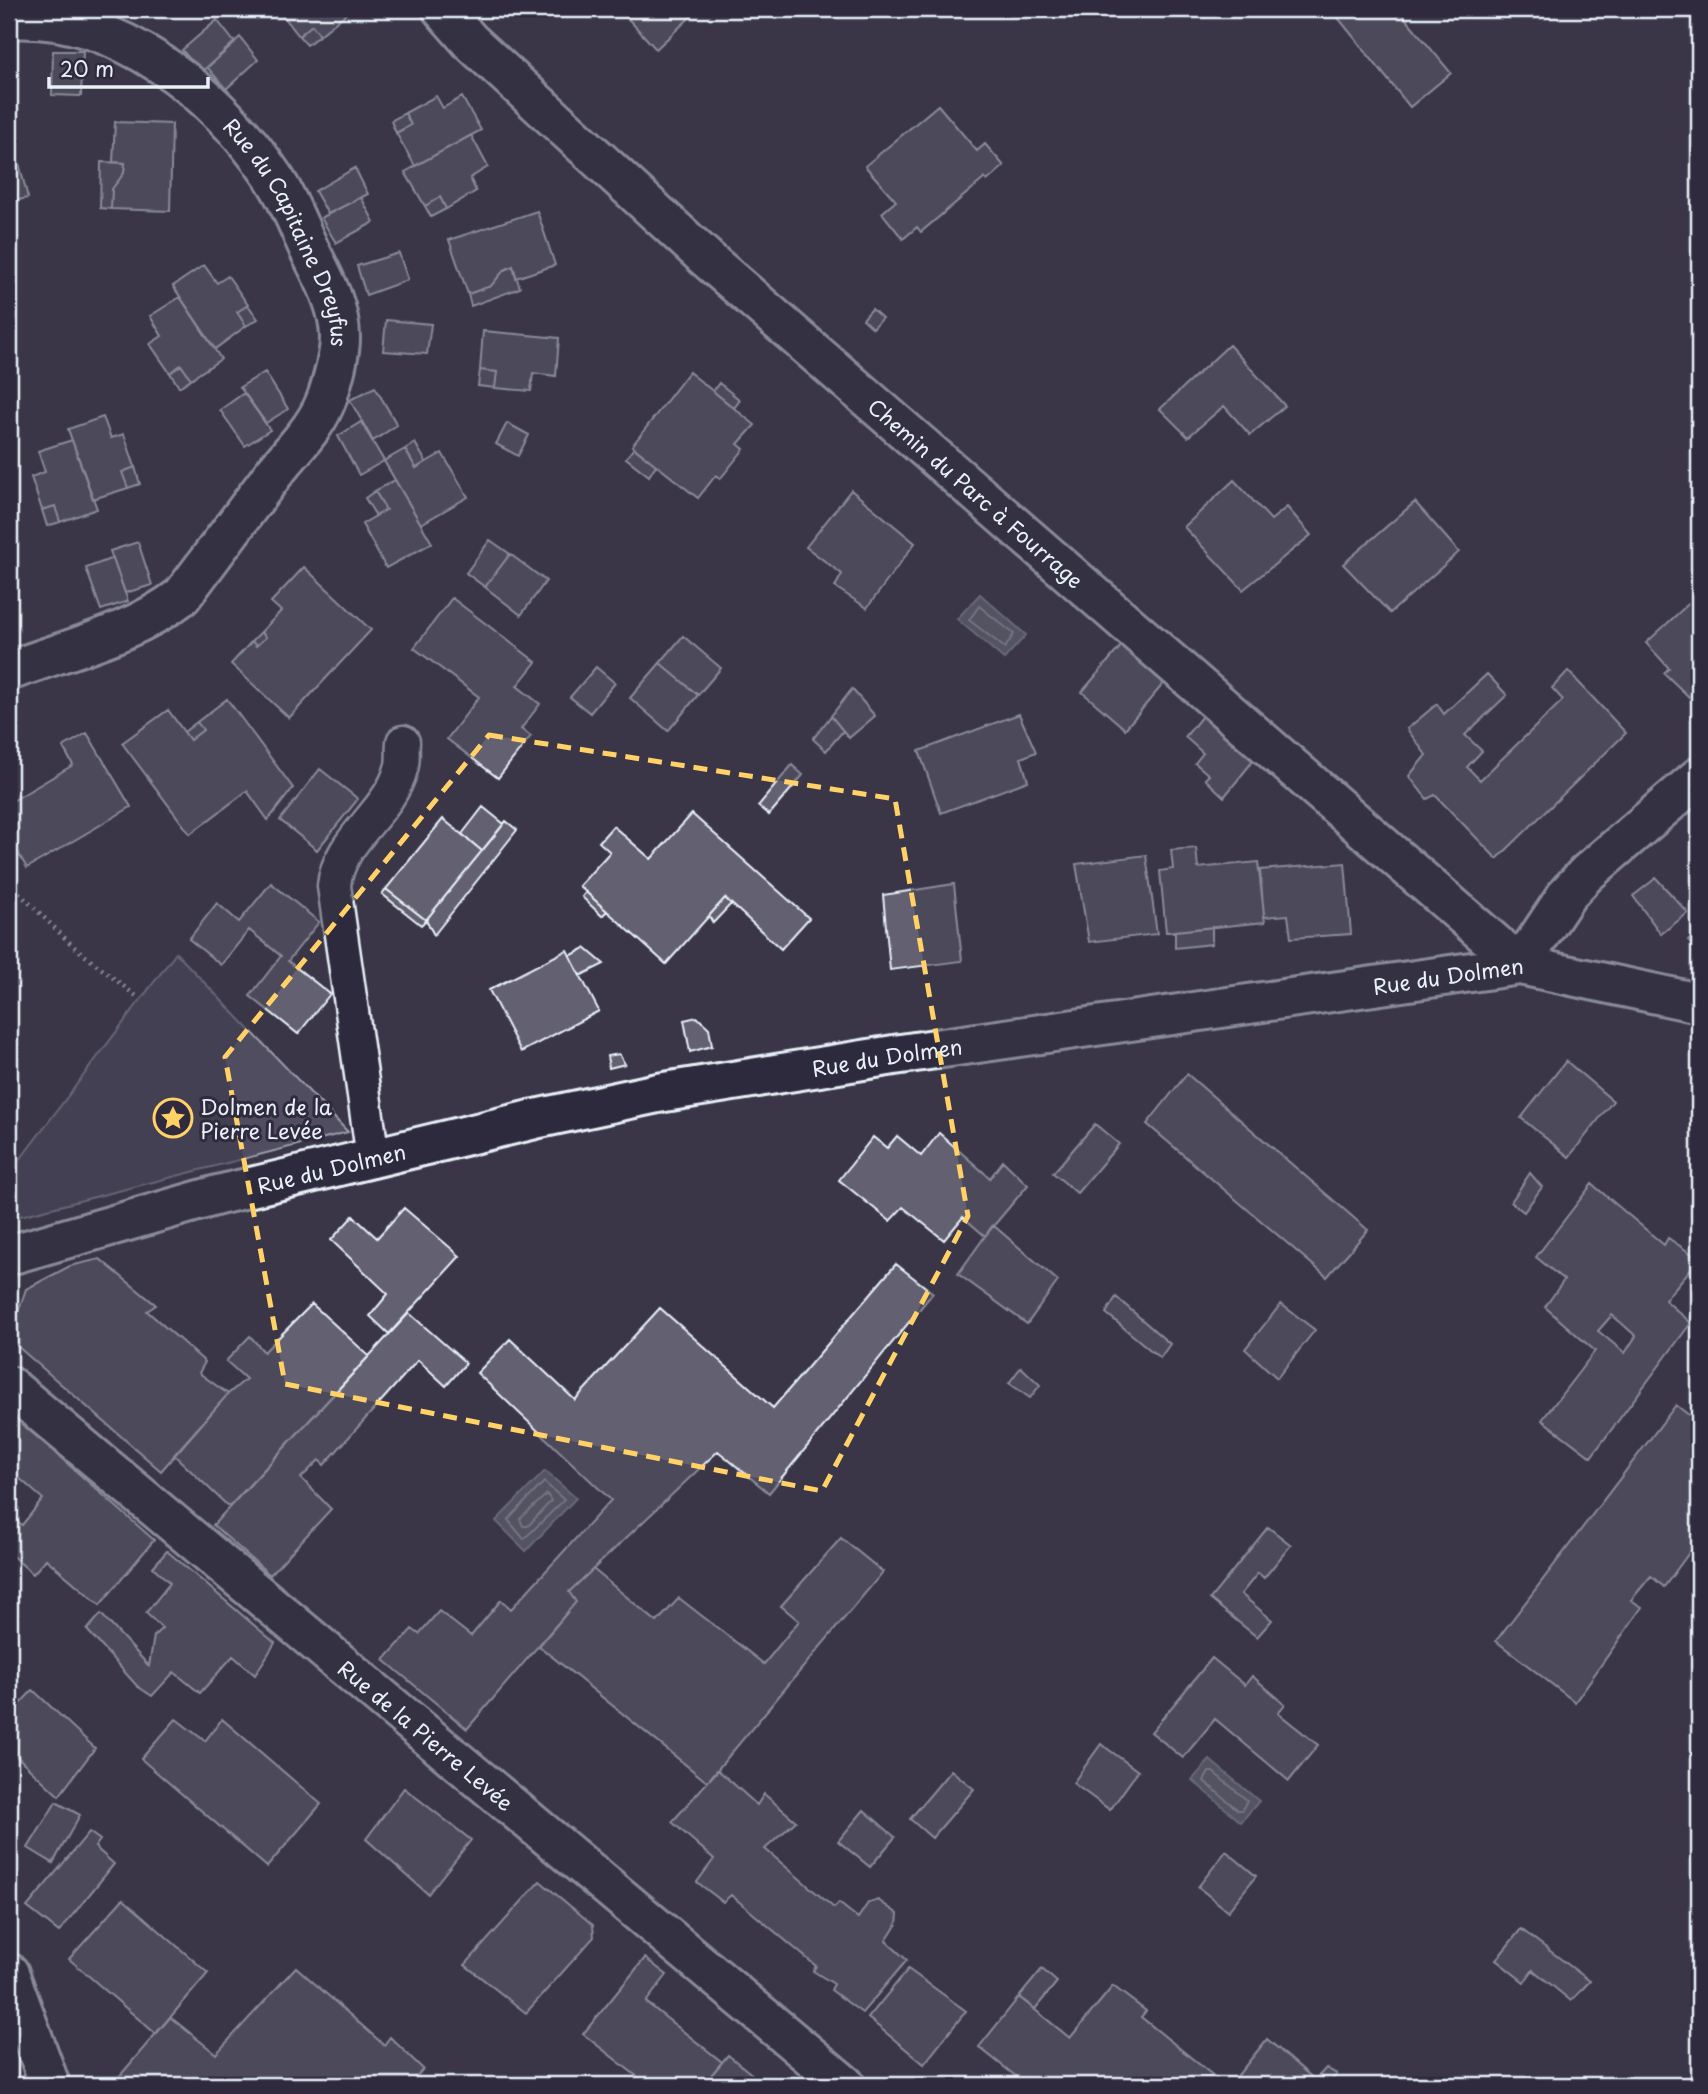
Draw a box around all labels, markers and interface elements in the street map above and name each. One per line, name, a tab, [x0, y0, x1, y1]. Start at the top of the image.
scale bar	[49, 46, 208, 90]
text: 20 m	[60, 52, 114, 84]
street label: Rue du Capitaine Dreyfus	[217, 110, 356, 348]
street label: Chemin du Parc à Fourrage	[861, 390, 1091, 595]
street label: Rue du Dolmen	[1371, 949, 1526, 1002]
street label: Rue du Dolmen	[809, 1029, 964, 1084]
place label: Dolmen de la Pierre Levée	[200, 1090, 333, 1146]
place icon: Dolmen de la Pierre Levée	[152, 1097, 194, 1139]
street label: Rue du Dolmen	[254, 1135, 409, 1201]
street label: Rue de la Pierre Levée	[332, 1652, 521, 1818]

